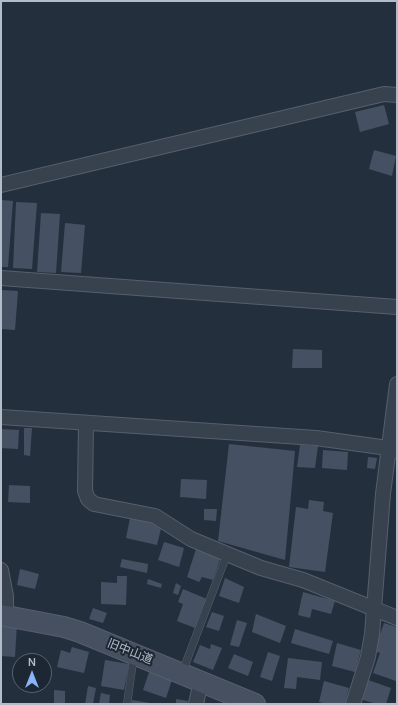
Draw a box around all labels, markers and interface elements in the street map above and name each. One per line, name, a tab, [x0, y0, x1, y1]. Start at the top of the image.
street label: 旧中山道	[105, 636, 155, 668]
north arrow	[12, 653, 52, 693]
text: N	[28, 654, 36, 669]

